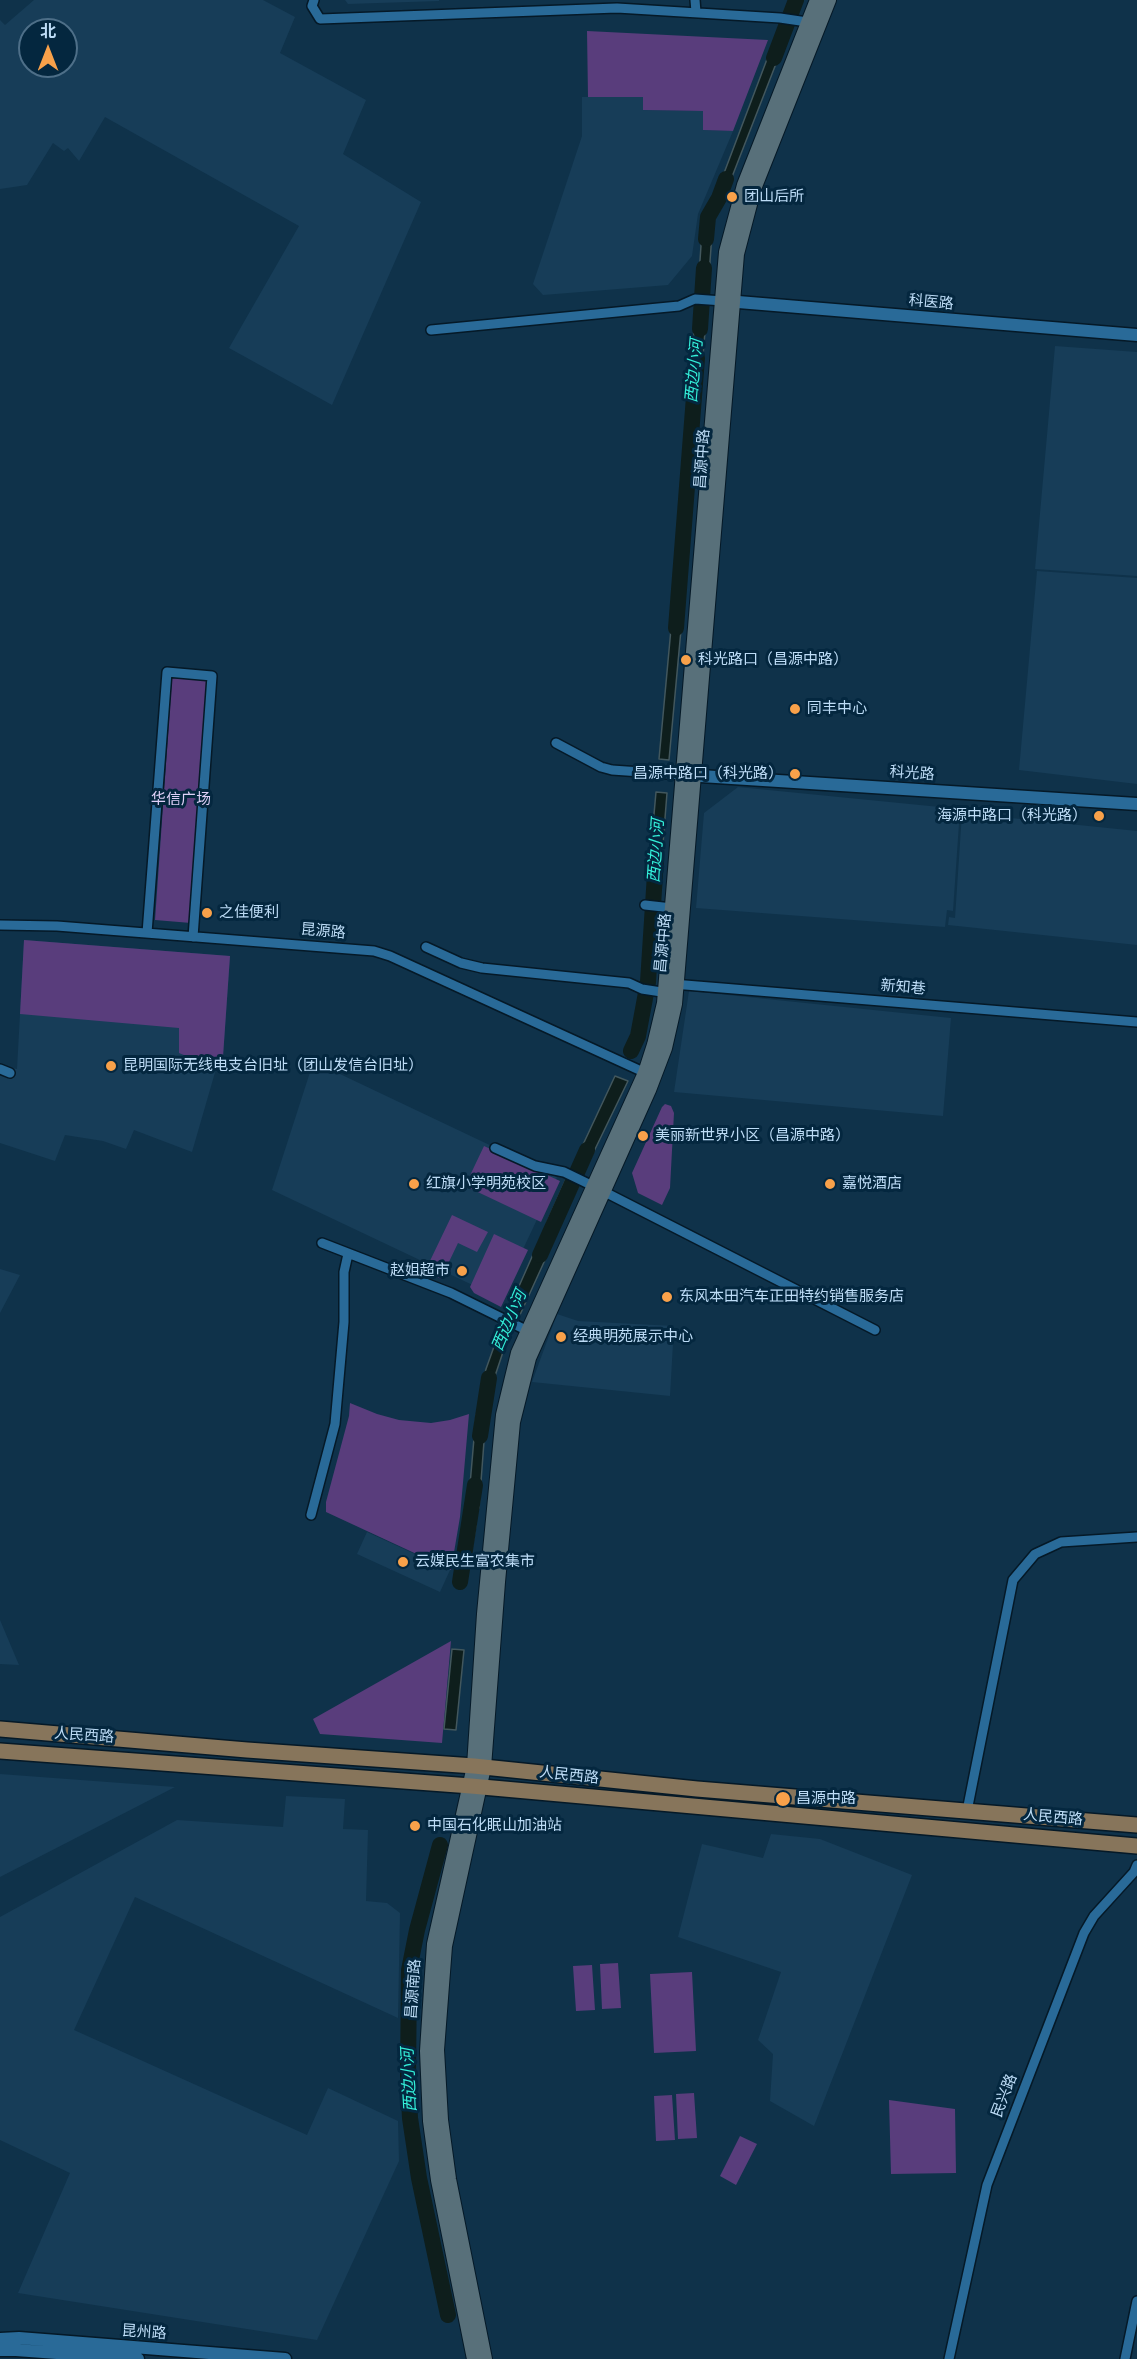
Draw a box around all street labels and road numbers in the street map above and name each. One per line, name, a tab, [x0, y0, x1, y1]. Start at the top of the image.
street label: 科医路	[908, 292, 954, 314]
street label: 昌源中路	[692, 428, 714, 490]
street label: 科光路	[889, 763, 935, 785]
street label: 昌源中路	[652, 912, 676, 974]
street label: 昆源路	[300, 921, 346, 943]
street label: 新知巷	[880, 977, 926, 999]
street label: 人民西路	[53, 1725, 115, 1747]
street label: 人民西路	[538, 1764, 600, 1788]
street label: 人民西路	[1022, 1806, 1084, 1830]
street label: 昌源南路	[403, 1958, 425, 2020]
street label: 民兴路	[989, 2072, 1021, 2120]
street label: 昆州路	[121, 2322, 167, 2344]

